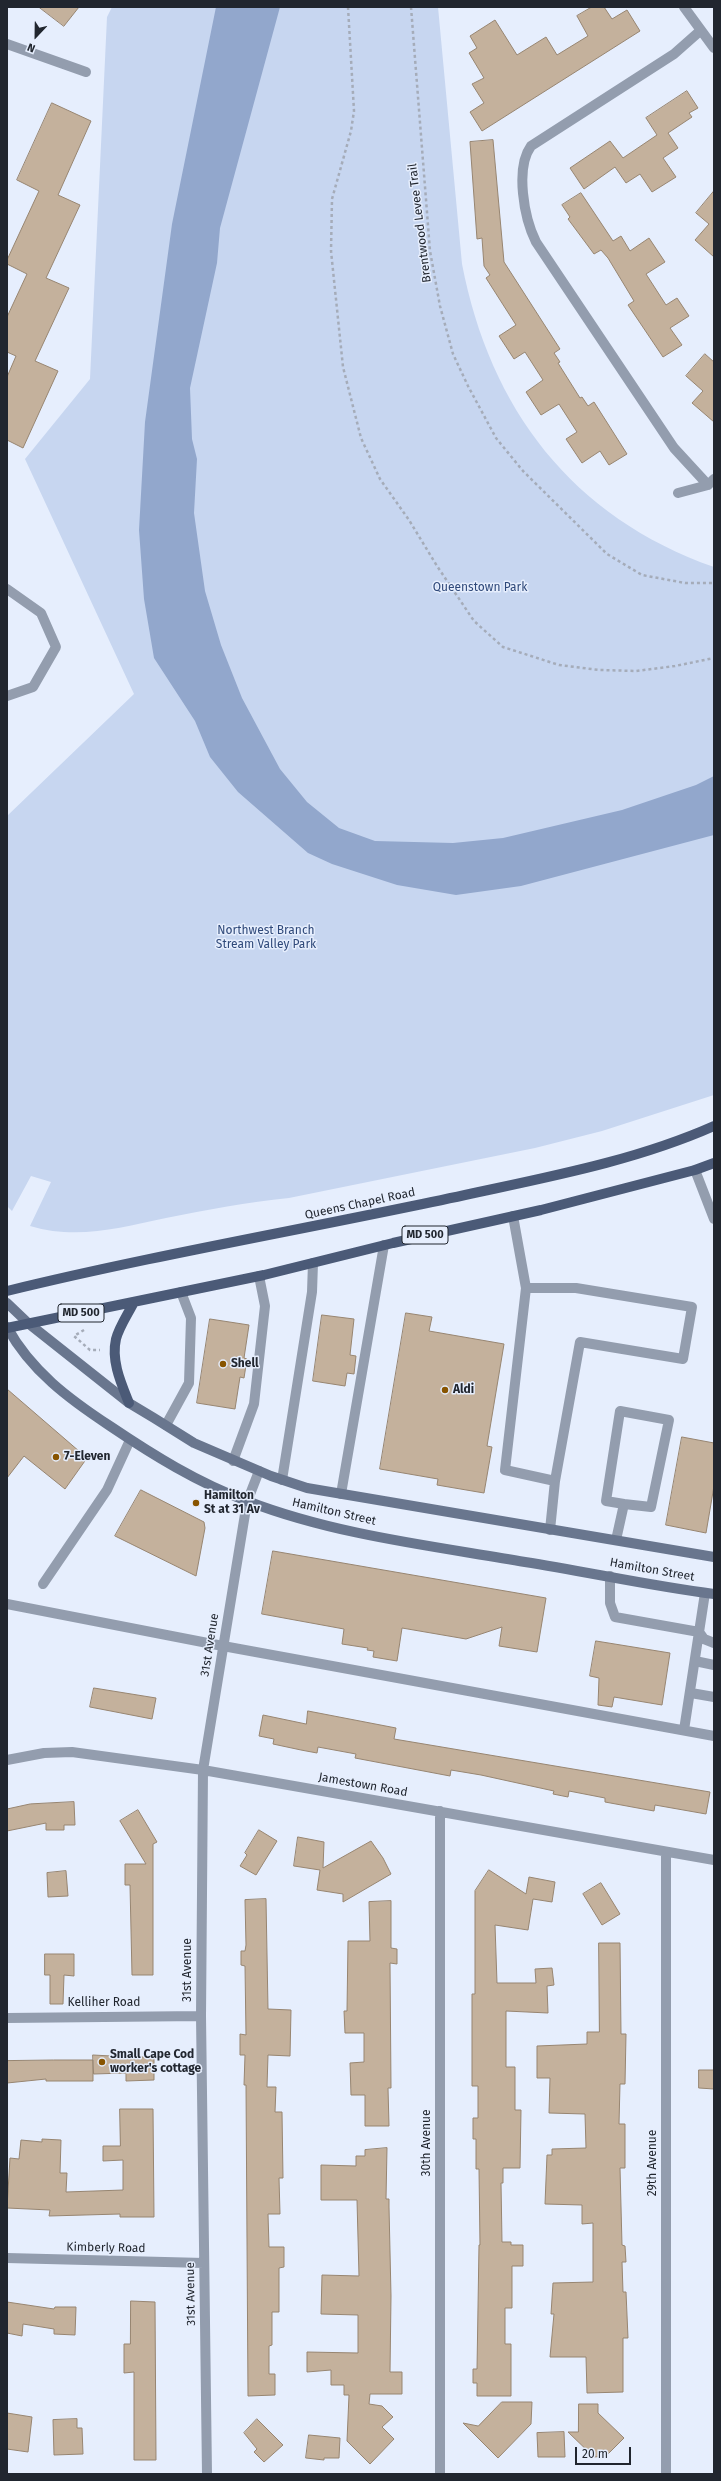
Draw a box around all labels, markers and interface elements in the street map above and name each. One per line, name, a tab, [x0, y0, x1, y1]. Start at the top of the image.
north arrow	[16, 16, 56, 56]
text: N	[26, 40, 37, 55]
street label: Brentwood Levee Trail	[406, 162, 434, 284]
park label: Queenstown Park	[433, 581, 527, 595]
park label: Northwest Branch Stream Valley Park	[216, 924, 316, 952]
street label: Queens Chapel Road	[304, 1185, 416, 1223]
road number: MD 500	[402, 1226, 448, 1244]
road number: MD 500	[58, 1304, 104, 1322]
place label: Shell	[231, 1357, 259, 1371]
marker: Shell	[218, 1359, 228, 1369]
place label: Aldi	[453, 1383, 474, 1397]
marker: Aldi	[440, 1385, 450, 1395]
place label: 7-Eleven	[64, 1450, 110, 1464]
marker: 7-Eleven	[51, 1452, 61, 1462]
place label: Hamilton St at 31 Av	[204, 1489, 260, 1517]
street label: Hamilton Street	[291, 1495, 377, 1529]
marker: Hamilton St at 31 Av	[191, 1498, 201, 1508]
street label: Hamilton Street	[609, 1555, 695, 1585]
street label: 31st Avenue	[198, 1612, 222, 1678]
street label: Jamestown Road	[317, 1770, 409, 1800]
street label: 31st Avenue	[181, 1938, 195, 2002]
street label: Kelliher Road	[68, 1996, 140, 2010]
place label: Small Cape Cod worker's cottage	[110, 2048, 201, 2076]
marker: Small Cape Cod worker's cottage	[97, 2057, 107, 2067]
street label: 30th Avenue	[420, 2109, 434, 2177]
street label: 29th Avenue	[646, 2130, 660, 2196]
street label: Kimberly Road	[66, 2240, 146, 2256]
street label: 31st Avenue	[183, 2262, 199, 2326]
scale bar	[577, 2439, 633, 2465]
text: 20 m	[582, 2447, 608, 2461]

